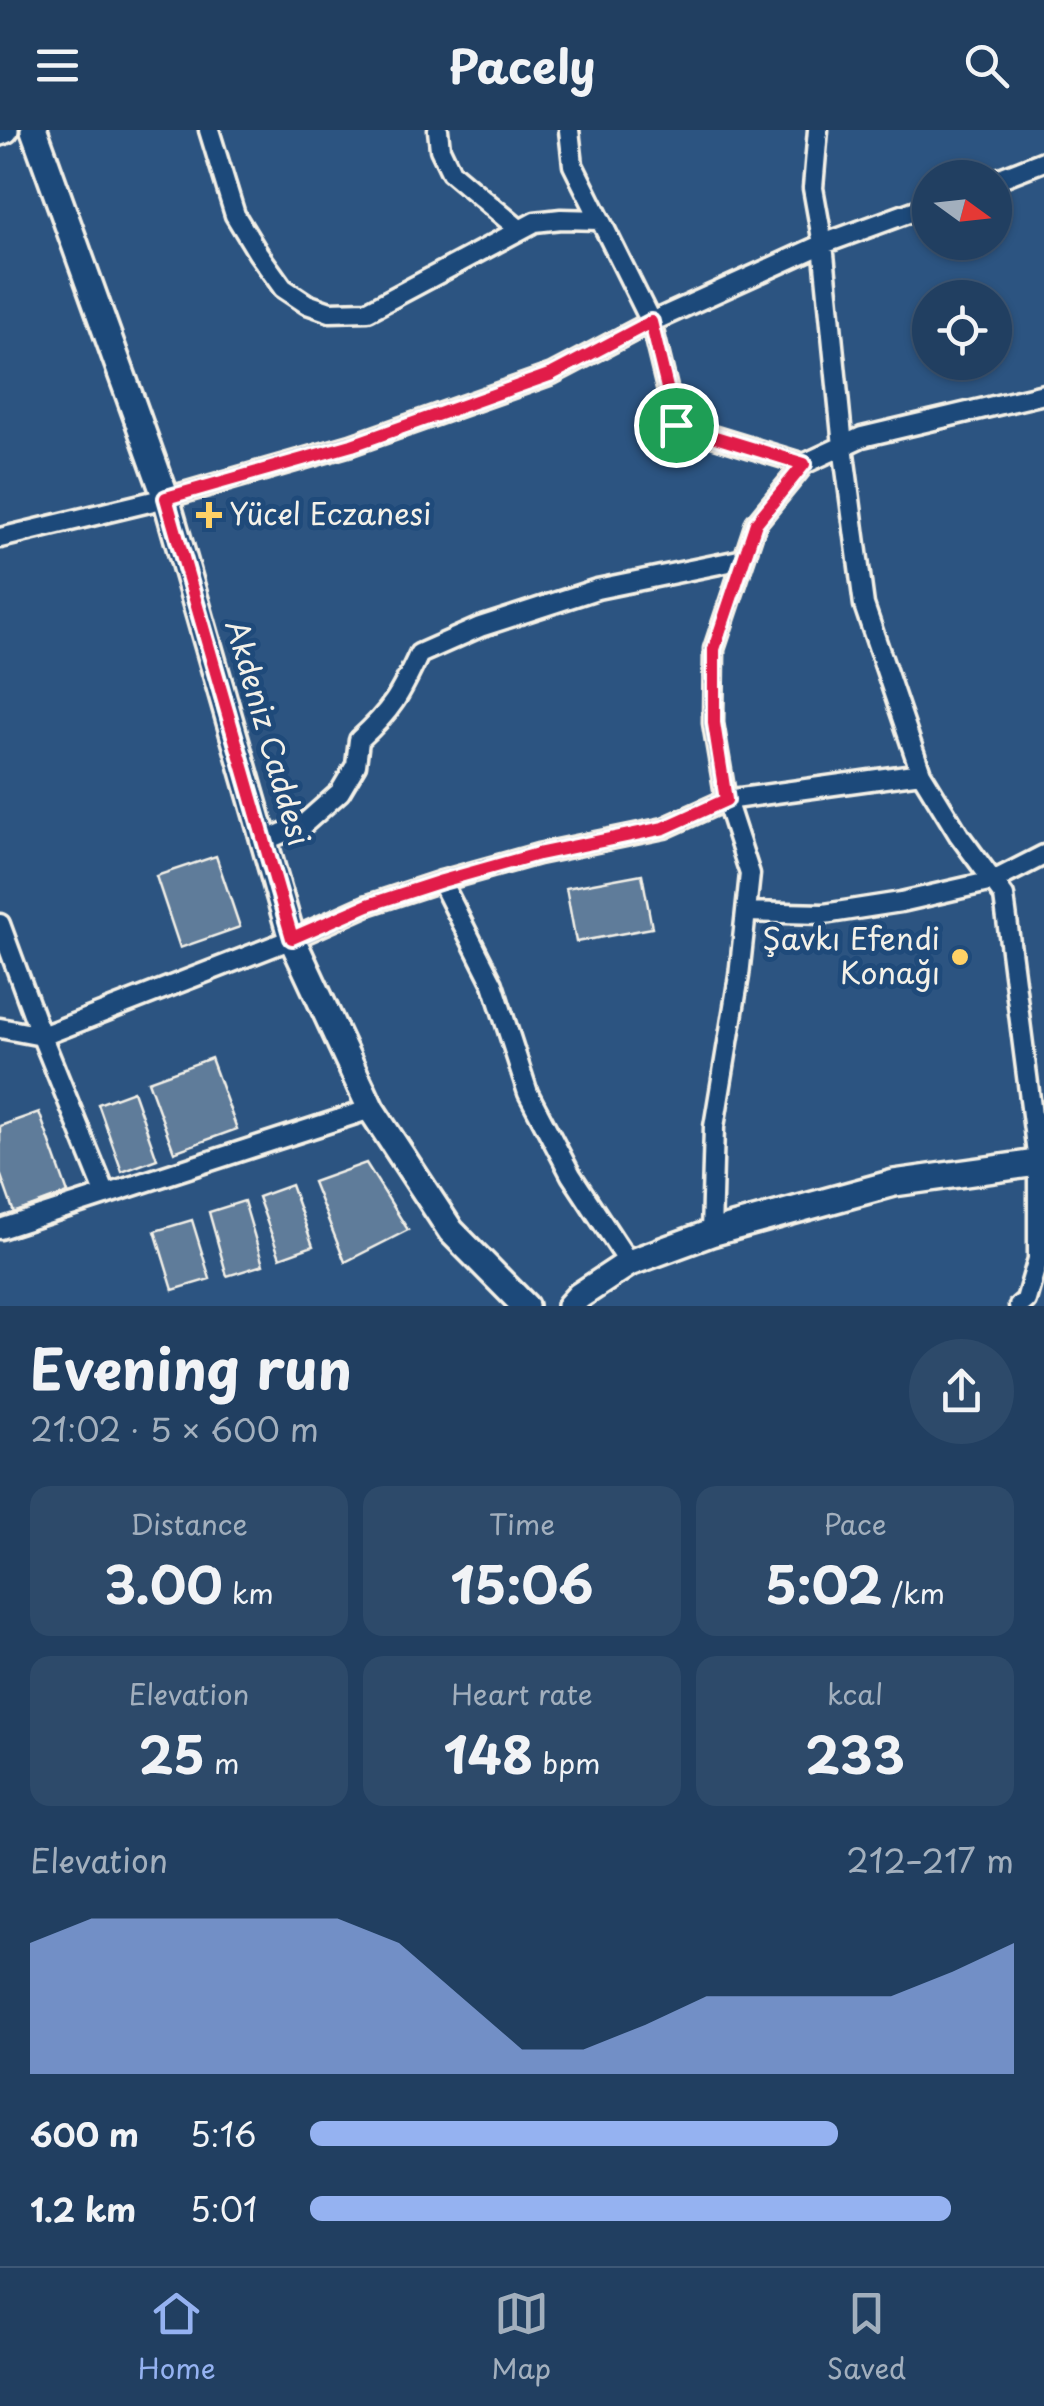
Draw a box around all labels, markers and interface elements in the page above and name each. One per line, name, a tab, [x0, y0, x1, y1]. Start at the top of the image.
text: Pacely	[449, 31, 595, 99]
icon: menu	[30, 38, 85, 93]
icon: search	[959, 38, 1014, 93]
north arrow	[912, 160, 1012, 260]
map controls	[912, 160, 1012, 380]
button: locate	[912, 280, 1012, 380]
pin	[634, 383, 719, 468]
icon: arrive	[649, 398, 704, 453]
place label: Yücel Eczanesi	[229, 490, 431, 535]
marker: Yücel Eczanesi	[198, 504, 220, 526]
street label: Akdeniz Caddesi	[216, 614, 323, 851]
place label: Şavkı Efendi Konağı	[762, 915, 940, 994]
marker: Şavkı Efendi Konağı	[949, 946, 971, 968]
text: Evening run	[30, 1326, 352, 1409]
button: share	[909, 1339, 1014, 1444]
text: 21:02 · 5 × 600 m	[30, 1405, 319, 1453]
text: Distance	[130, 1502, 248, 1545]
text: Time	[489, 1502, 555, 1545]
text: Pace	[823, 1502, 887, 1545]
text: 3.00	[104, 1545, 223, 1621]
text: 15:06	[451, 1545, 593, 1621]
text: 5:02	[765, 1545, 882, 1621]
text: km	[223, 1571, 274, 1614]
text: /km	[882, 1571, 945, 1614]
text: Elevation	[129, 1672, 249, 1715]
text: Heart rate	[451, 1672, 593, 1715]
text: kcal	[827, 1672, 883, 1715]
text: 25	[138, 1715, 205, 1791]
text: 148	[443, 1715, 533, 1791]
text: 233	[805, 1715, 905, 1791]
text: m	[205, 1741, 240, 1784]
text: bpm	[533, 1741, 601, 1784]
text: Elevation	[30, 1836, 168, 1884]
text: 212–217 m	[846, 1836, 1014, 1884]
text: 600 m	[30, 2110, 139, 2158]
text: 5:16	[190, 2110, 257, 2158]
text: 1.2 km	[30, 2185, 136, 2233]
text: 5:01	[190, 2185, 257, 2233]
tab: Home	[138, 2286, 216, 2389]
tab: Map	[491, 2286, 551, 2389]
tab: Saved	[827, 2286, 906, 2389]

